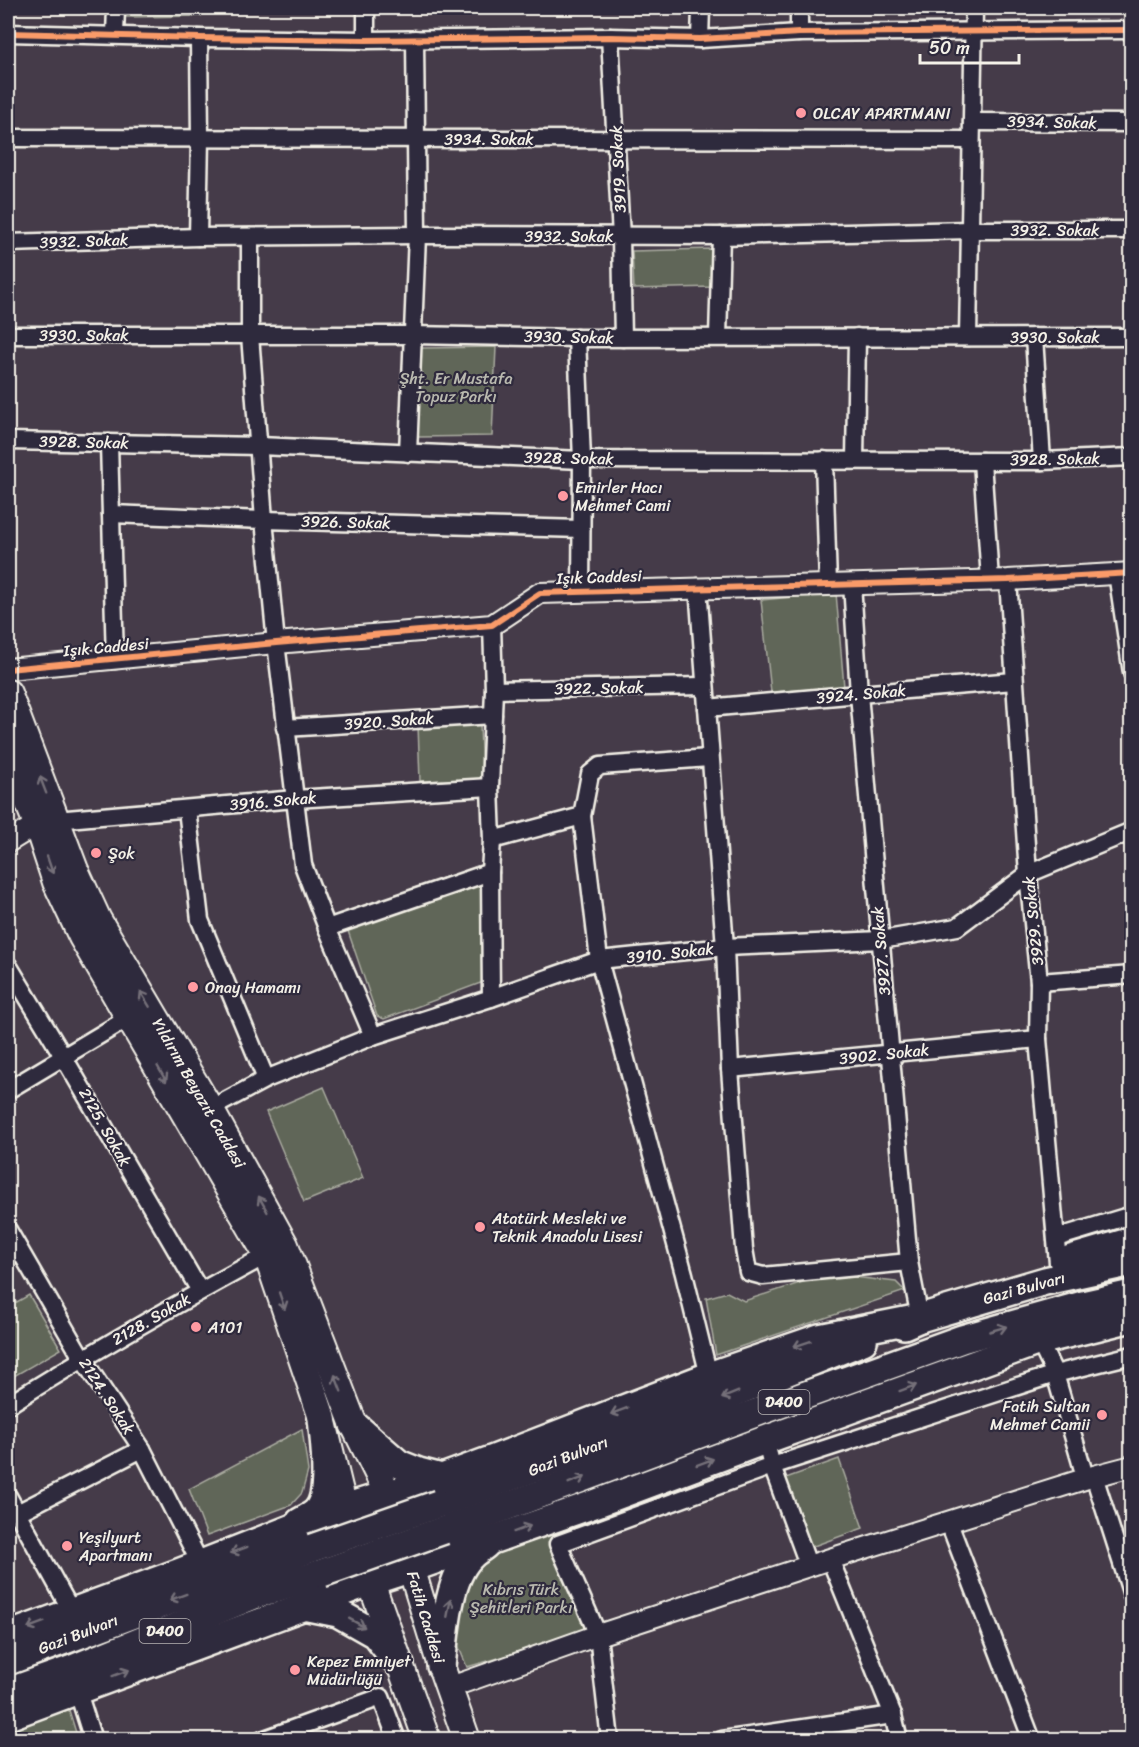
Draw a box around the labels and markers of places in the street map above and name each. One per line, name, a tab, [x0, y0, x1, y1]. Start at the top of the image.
place label: OLCAY APARTMANI	[813, 99, 951, 128]
marker: OLCAY APARTMANI	[794, 106, 808, 120]
place label: Emirler Hacı Mehmet Cami	[575, 473, 671, 520]
marker: Emirler Hacı Mehmet Cami	[556, 489, 570, 503]
place label: Şok	[108, 839, 135, 868]
marker: Şok	[89, 846, 103, 860]
place label: Onay Hamamı	[205, 973, 301, 1002]
marker: Onay Hamamı	[186, 980, 200, 994]
place label: Atatürk Mesleki ve Teknik Anadolu Lisesi	[491, 1204, 643, 1251]
marker: Atatürk Mesleki ve Teknik Anadolu Lisesi	[473, 1220, 487, 1234]
place label: A101	[207, 1313, 242, 1342]
marker: A101	[189, 1320, 203, 1334]
place label: Fatih Sultan Mehmet Camii	[990, 1392, 1091, 1439]
marker: Fatih Sultan Mehmet Camii	[1095, 1408, 1109, 1422]
place label: Yeşilyurt Apartmanı	[78, 1523, 152, 1570]
marker: Yeşilyurt Apartmanı	[60, 1539, 74, 1553]
place label: Kepez Emniyet Müdürlüğü	[307, 1647, 411, 1694]
marker: Kepez Emniyet Müdürlüğü	[288, 1663, 302, 1677]

